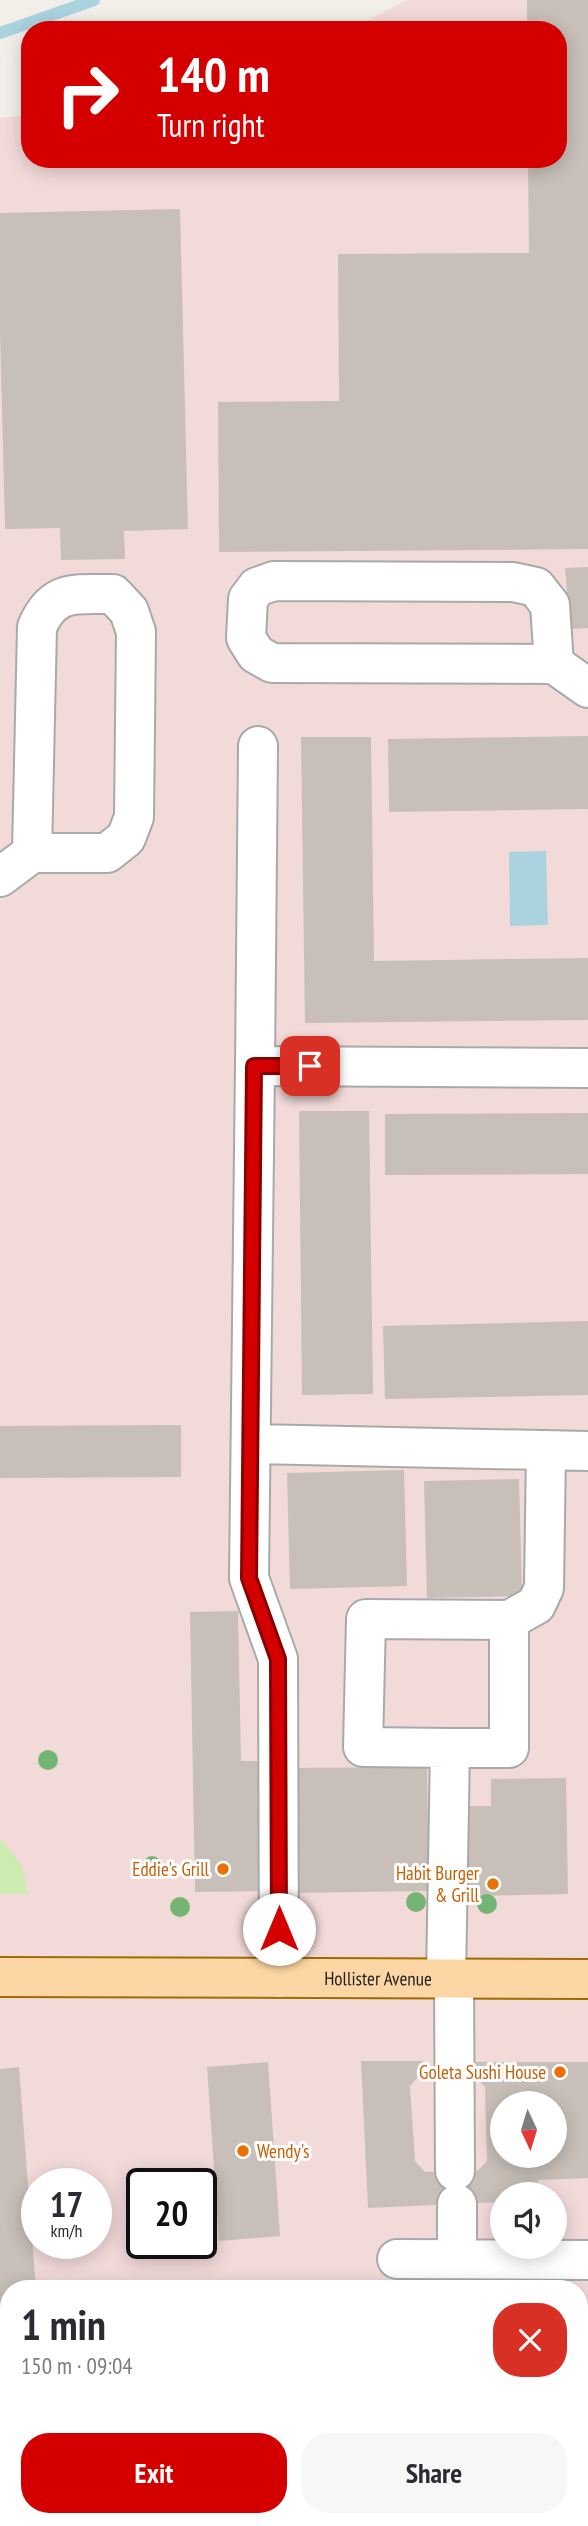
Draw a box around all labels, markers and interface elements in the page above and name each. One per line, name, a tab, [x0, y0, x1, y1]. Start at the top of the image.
text: 140 m	[157, 42, 270, 106]
icon: right	[42, 49, 133, 140]
text: Turn right	[157, 104, 265, 146]
pin	[280, 1036, 340, 1096]
icon: arrive	[291, 1047, 329, 1085]
place label: Eddie's Grill	[132, 1857, 210, 1881]
marker: Eddie's Grill	[215, 1861, 231, 1877]
place label: Habit Burger & Grill	[396, 1861, 480, 1907]
marker: Habit Burger & Grill	[485, 1876, 501, 1892]
position arrow	[242, 1892, 316, 1966]
street label: Hollister Avenue	[324, 1966, 432, 1990]
place label: Goleta Sushi House	[419, 2060, 546, 2084]
marker: Goleta Sushi House	[552, 2064, 568, 2080]
north arrow	[490, 2091, 567, 2168]
map controls	[490, 2091, 567, 2259]
place label: Wendy's	[257, 2139, 310, 2163]
marker: Wendy's	[235, 2143, 251, 2159]
speed limit sign: 20	[126, 2168, 217, 2259]
text: 17	[50, 2181, 83, 2227]
button: sound	[490, 2182, 567, 2259]
text: km/h	[51, 2219, 82, 2242]
text: 1 min	[21, 2297, 106, 2352]
button: close	[493, 2303, 567, 2377]
text: 150 m · 09:04	[21, 2351, 133, 2380]
button: Exit	[21, 2433, 287, 2513]
button: Share	[301, 2433, 567, 2513]

